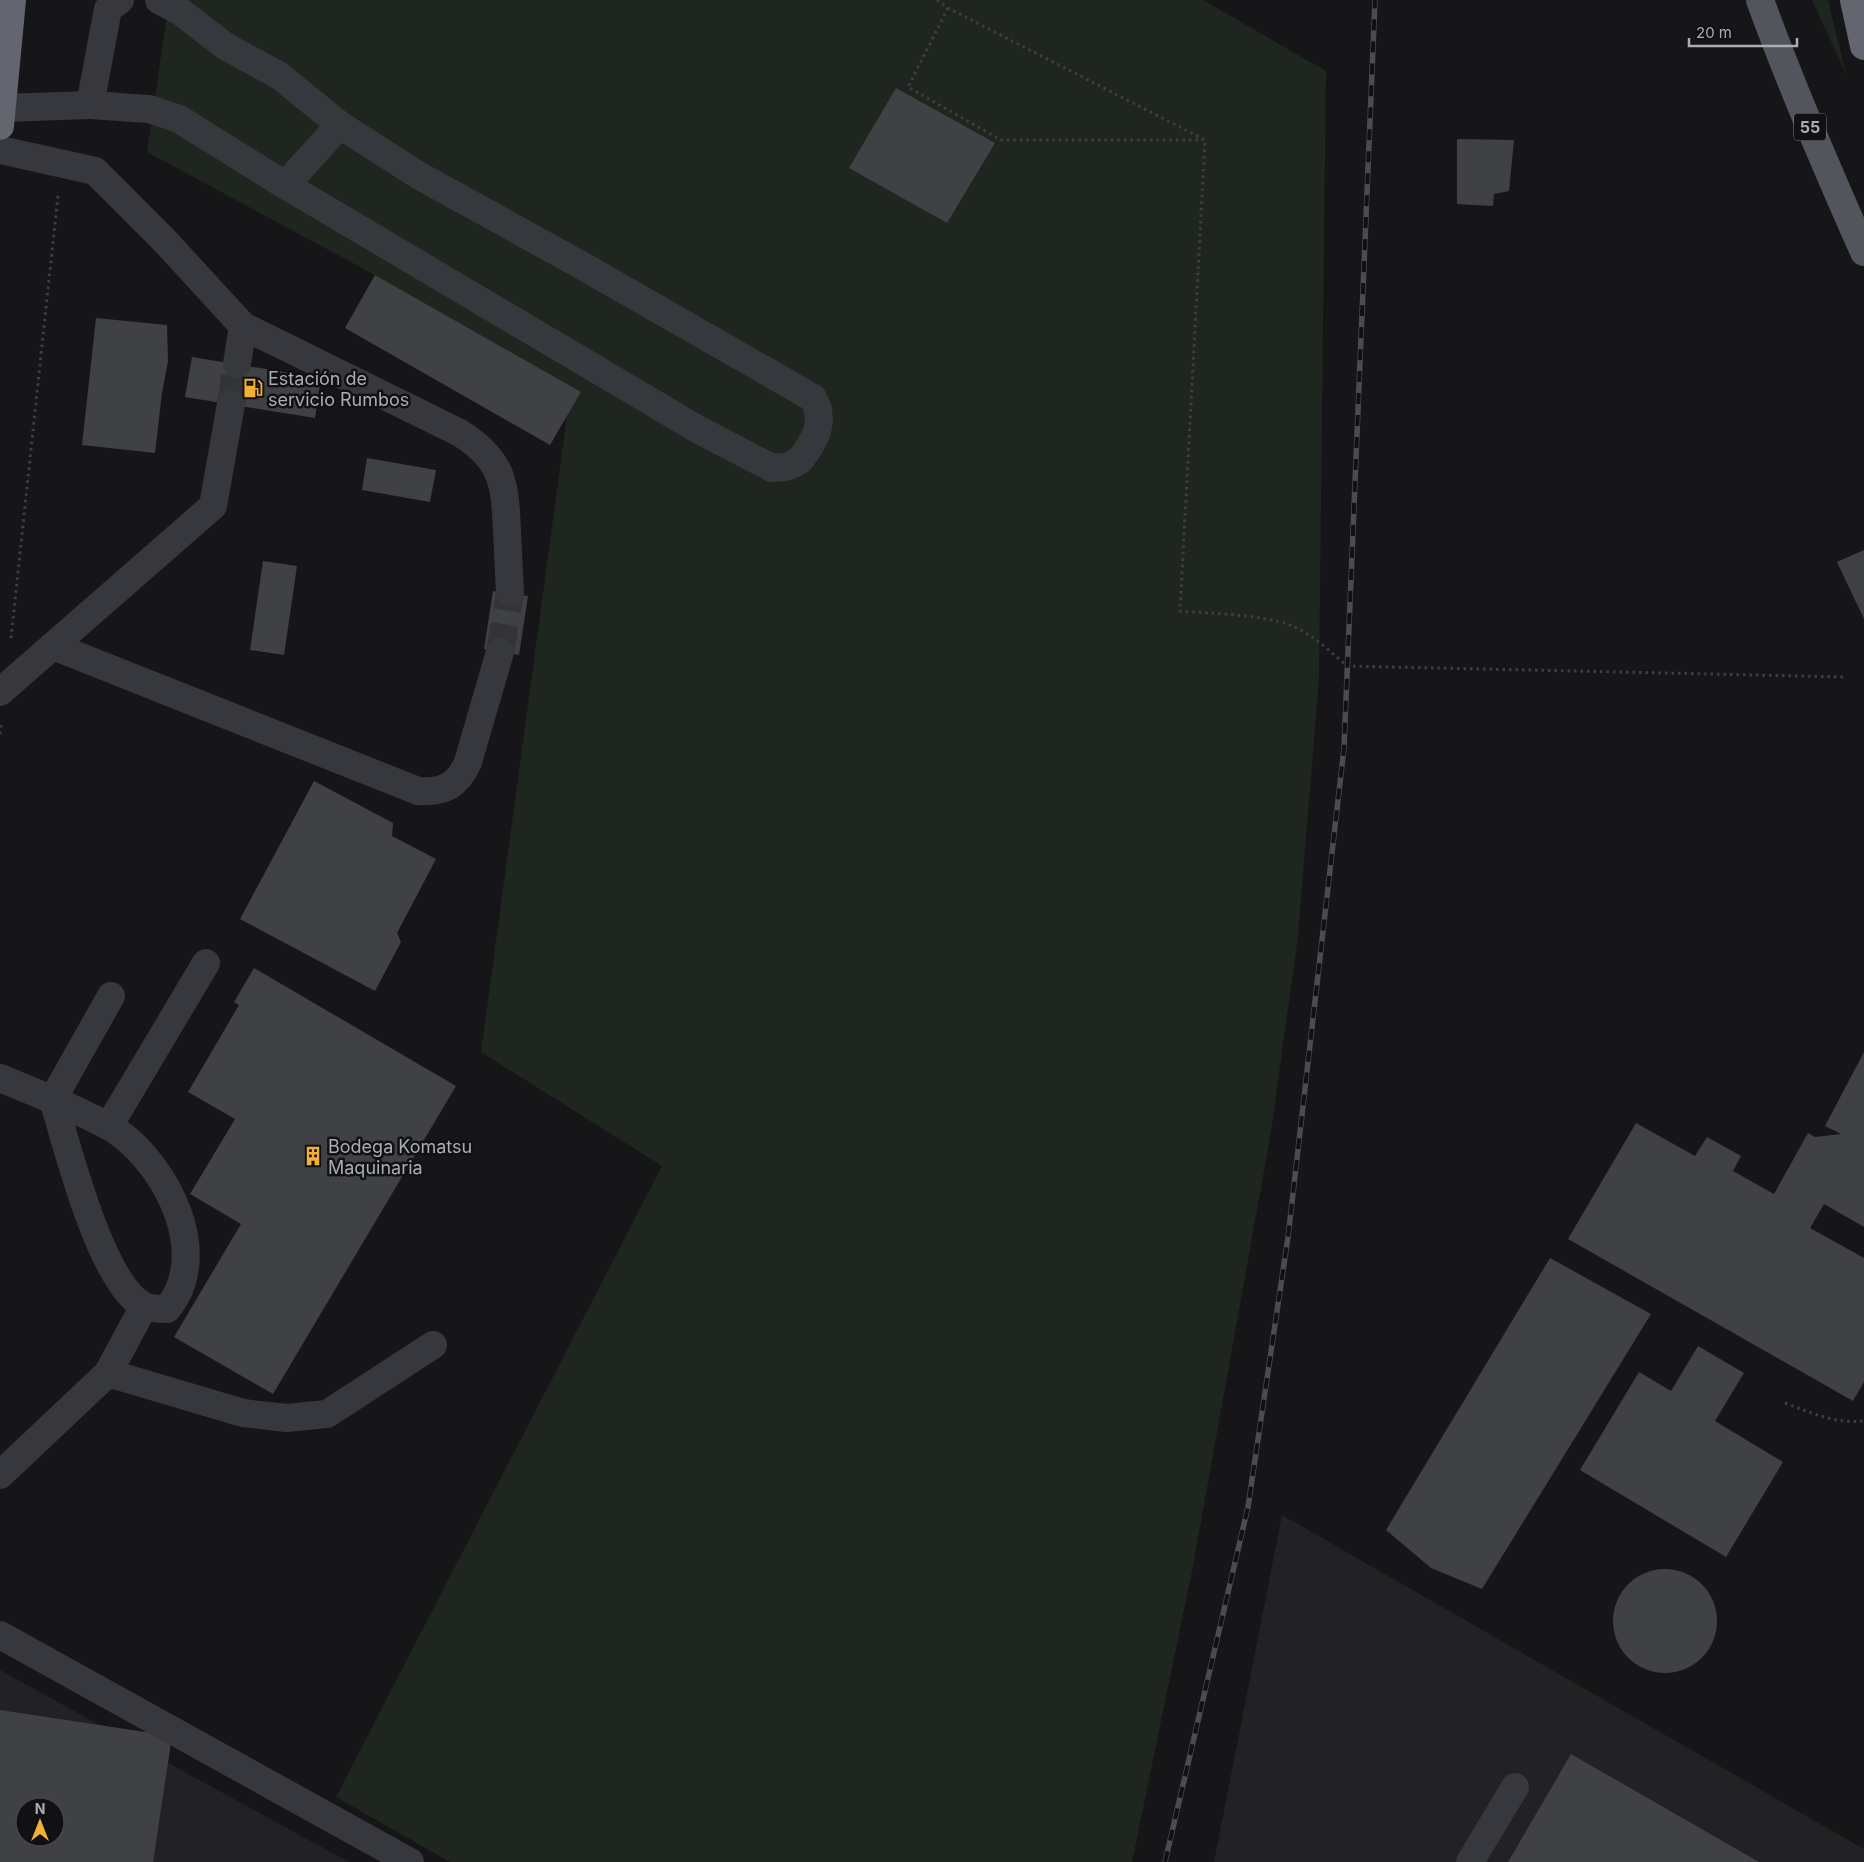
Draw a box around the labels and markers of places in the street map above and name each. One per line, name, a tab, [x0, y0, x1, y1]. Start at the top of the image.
place label: Estación de servicio Rumbos	[268, 368, 409, 410]
fuel station icon: Estación de servicio Rumbos	[242, 377, 264, 399]
place label: Bodega Komatsu Maquinaria	[328, 1136, 472, 1178]
building icon: Bodega Komatsu Maquinaria	[302, 1145, 324, 1167]

